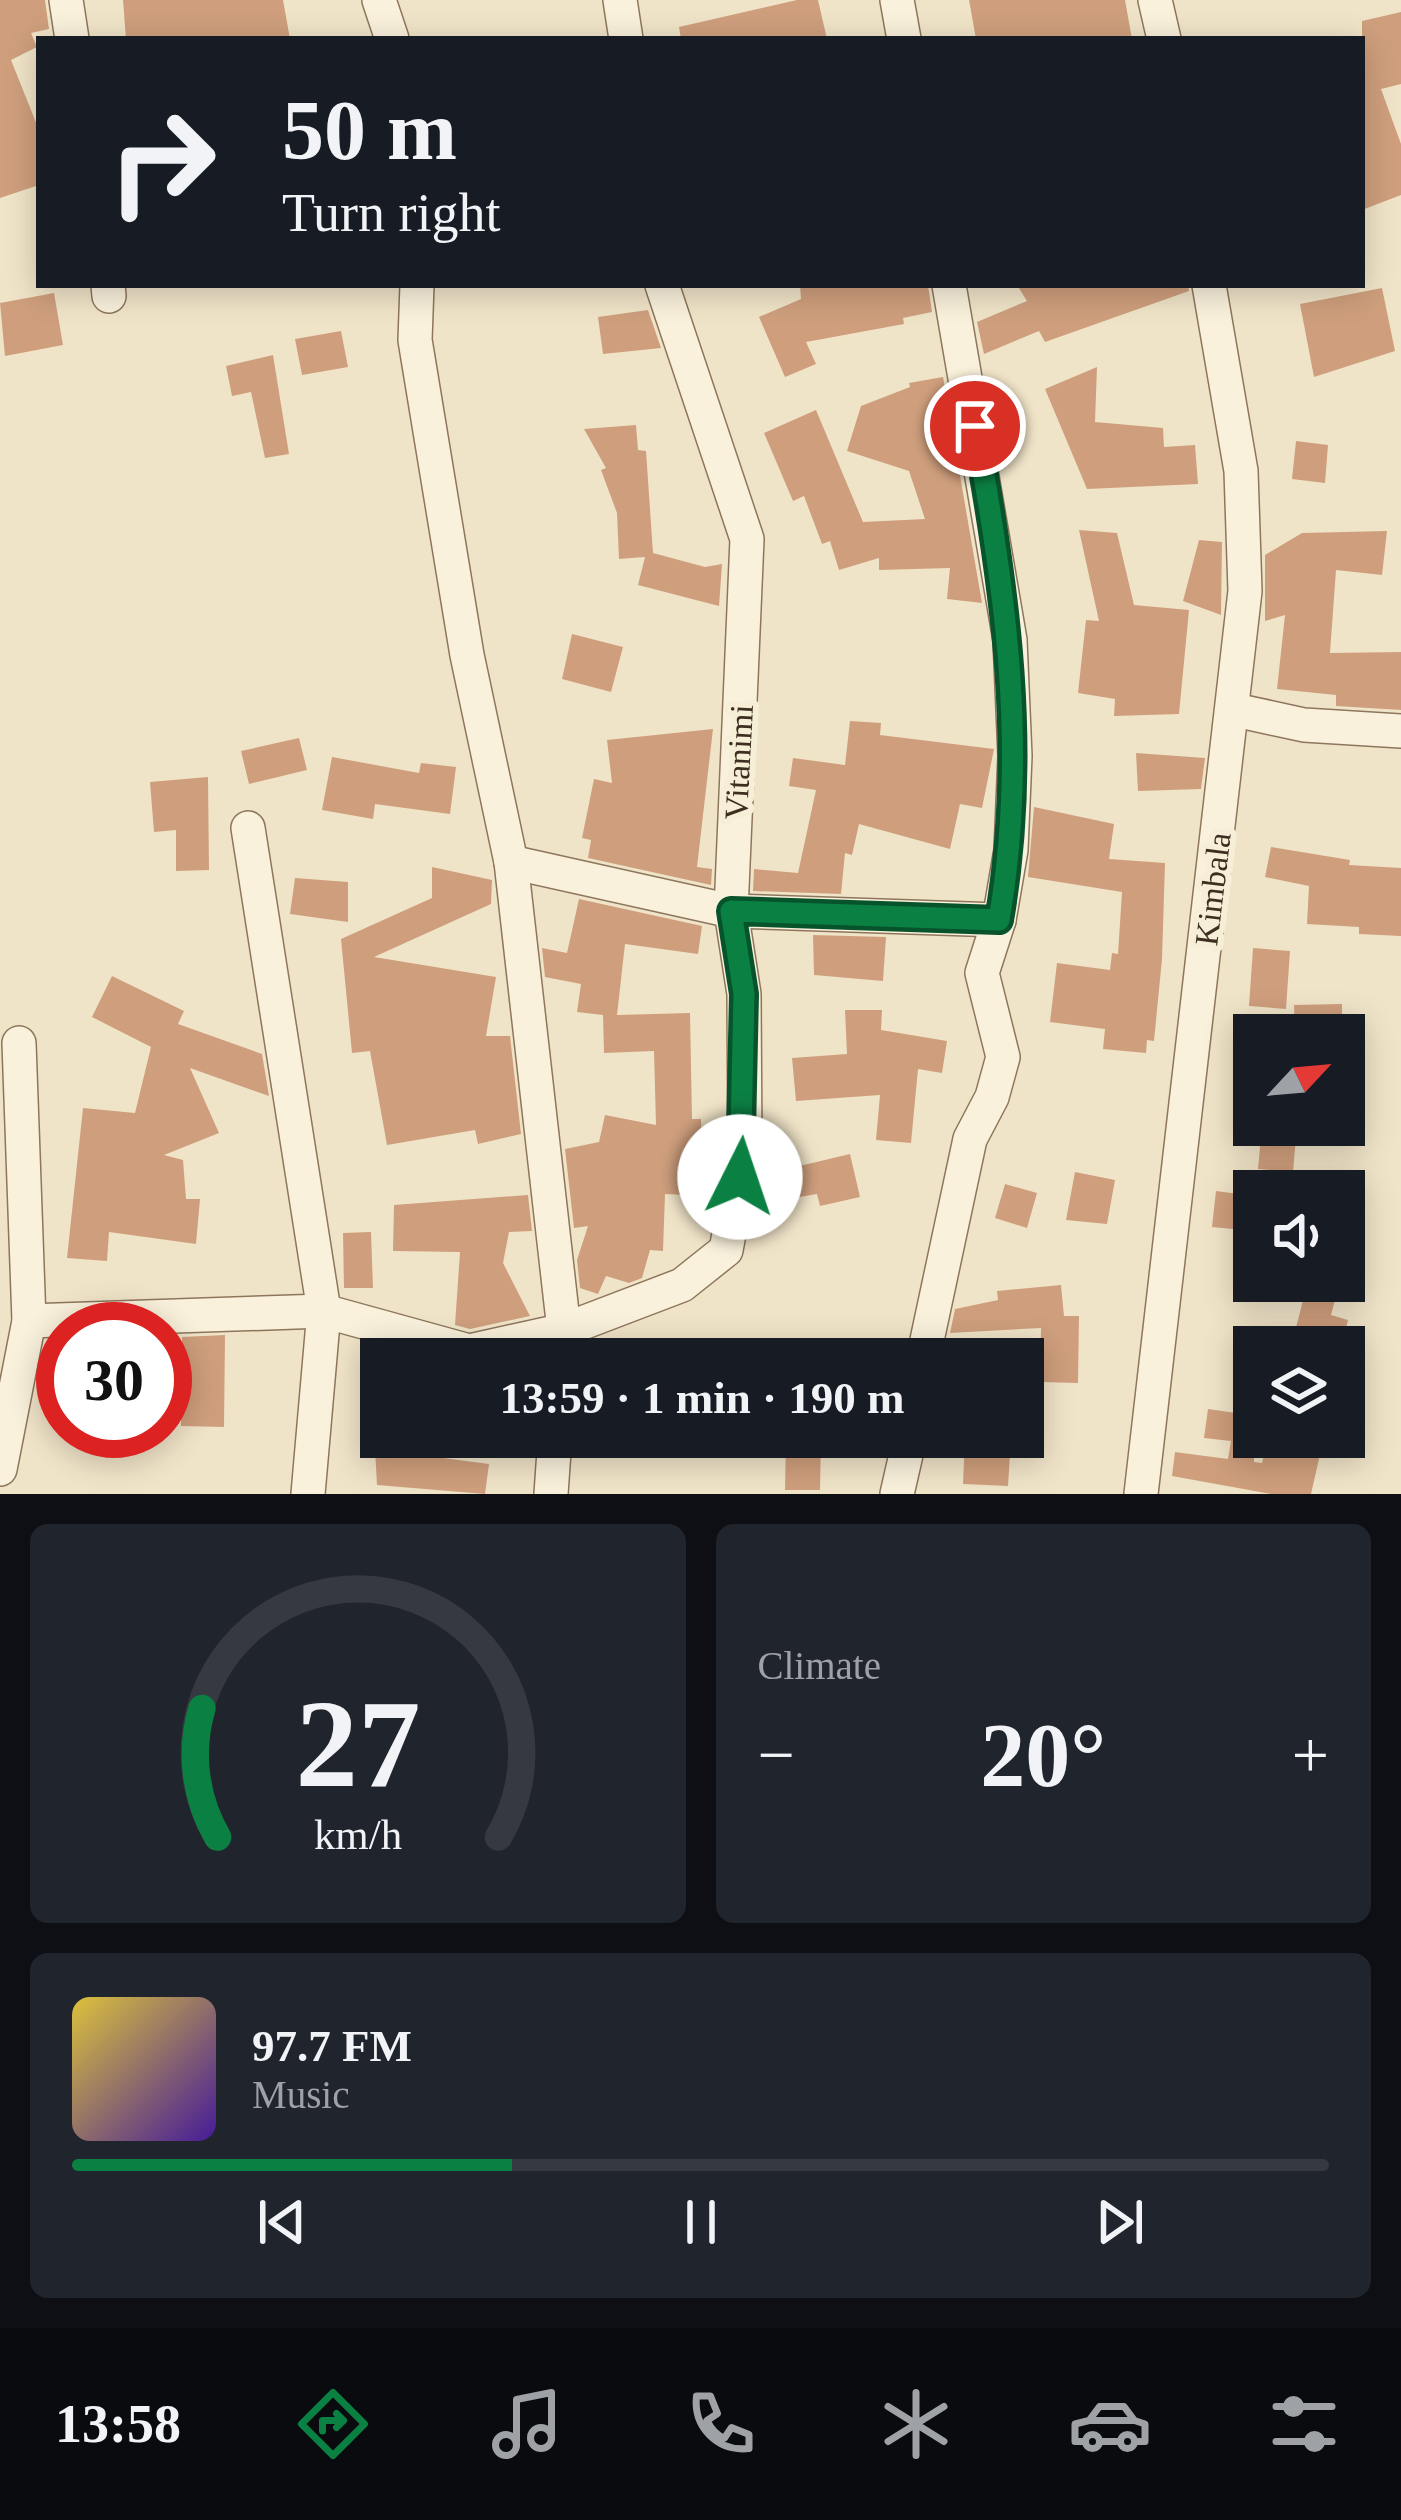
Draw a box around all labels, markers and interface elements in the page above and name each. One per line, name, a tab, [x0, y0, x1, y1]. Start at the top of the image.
icon: right	[84, 84, 240, 240]
text: 50 m	[282, 84, 457, 177]
text: Turn right	[282, 183, 501, 243]
pin	[924, 375, 1026, 477]
icon: arrive	[942, 393, 1008, 459]
street label: Vitanimi	[718, 703, 760, 821]
street label: Kimbala	[1188, 830, 1238, 948]
north arrow	[1233, 1014, 1365, 1146]
map controls	[1233, 1014, 1365, 1458]
position arrow	[677, 1114, 803, 1240]
button: sound	[1233, 1170, 1365, 1302]
speed limit sign: 30	[36, 1302, 192, 1458]
button: layers	[1233, 1326, 1365, 1458]
text: 13:59 · 1 min · 190 m	[500, 1373, 905, 1423]
text: Climate	[758, 1644, 881, 1687]
text: 27	[295, 1675, 420, 1813]
text: 20°	[980, 1706, 1106, 1805]
text: −	[758, 1718, 795, 1791]
text: +	[1292, 1718, 1329, 1791]
text: km/h	[314, 1810, 402, 1857]
text: 97.7 FM	[252, 2021, 412, 2071]
text: Music	[252, 2073, 350, 2116]
icon: previous	[249, 2189, 315, 2255]
icon: pause	[668, 2189, 734, 2255]
icon: next	[1087, 2189, 1153, 2255]
icon: directions	[291, 2382, 375, 2466]
icon: music	[485, 2382, 569, 2466]
icon: phone	[679, 2382, 763, 2466]
icon: climate	[874, 2382, 958, 2466]
icon: car	[1068, 2382, 1152, 2466]
icon: filters	[1262, 2382, 1346, 2466]
text: 13:58	[55, 2394, 181, 2454]

